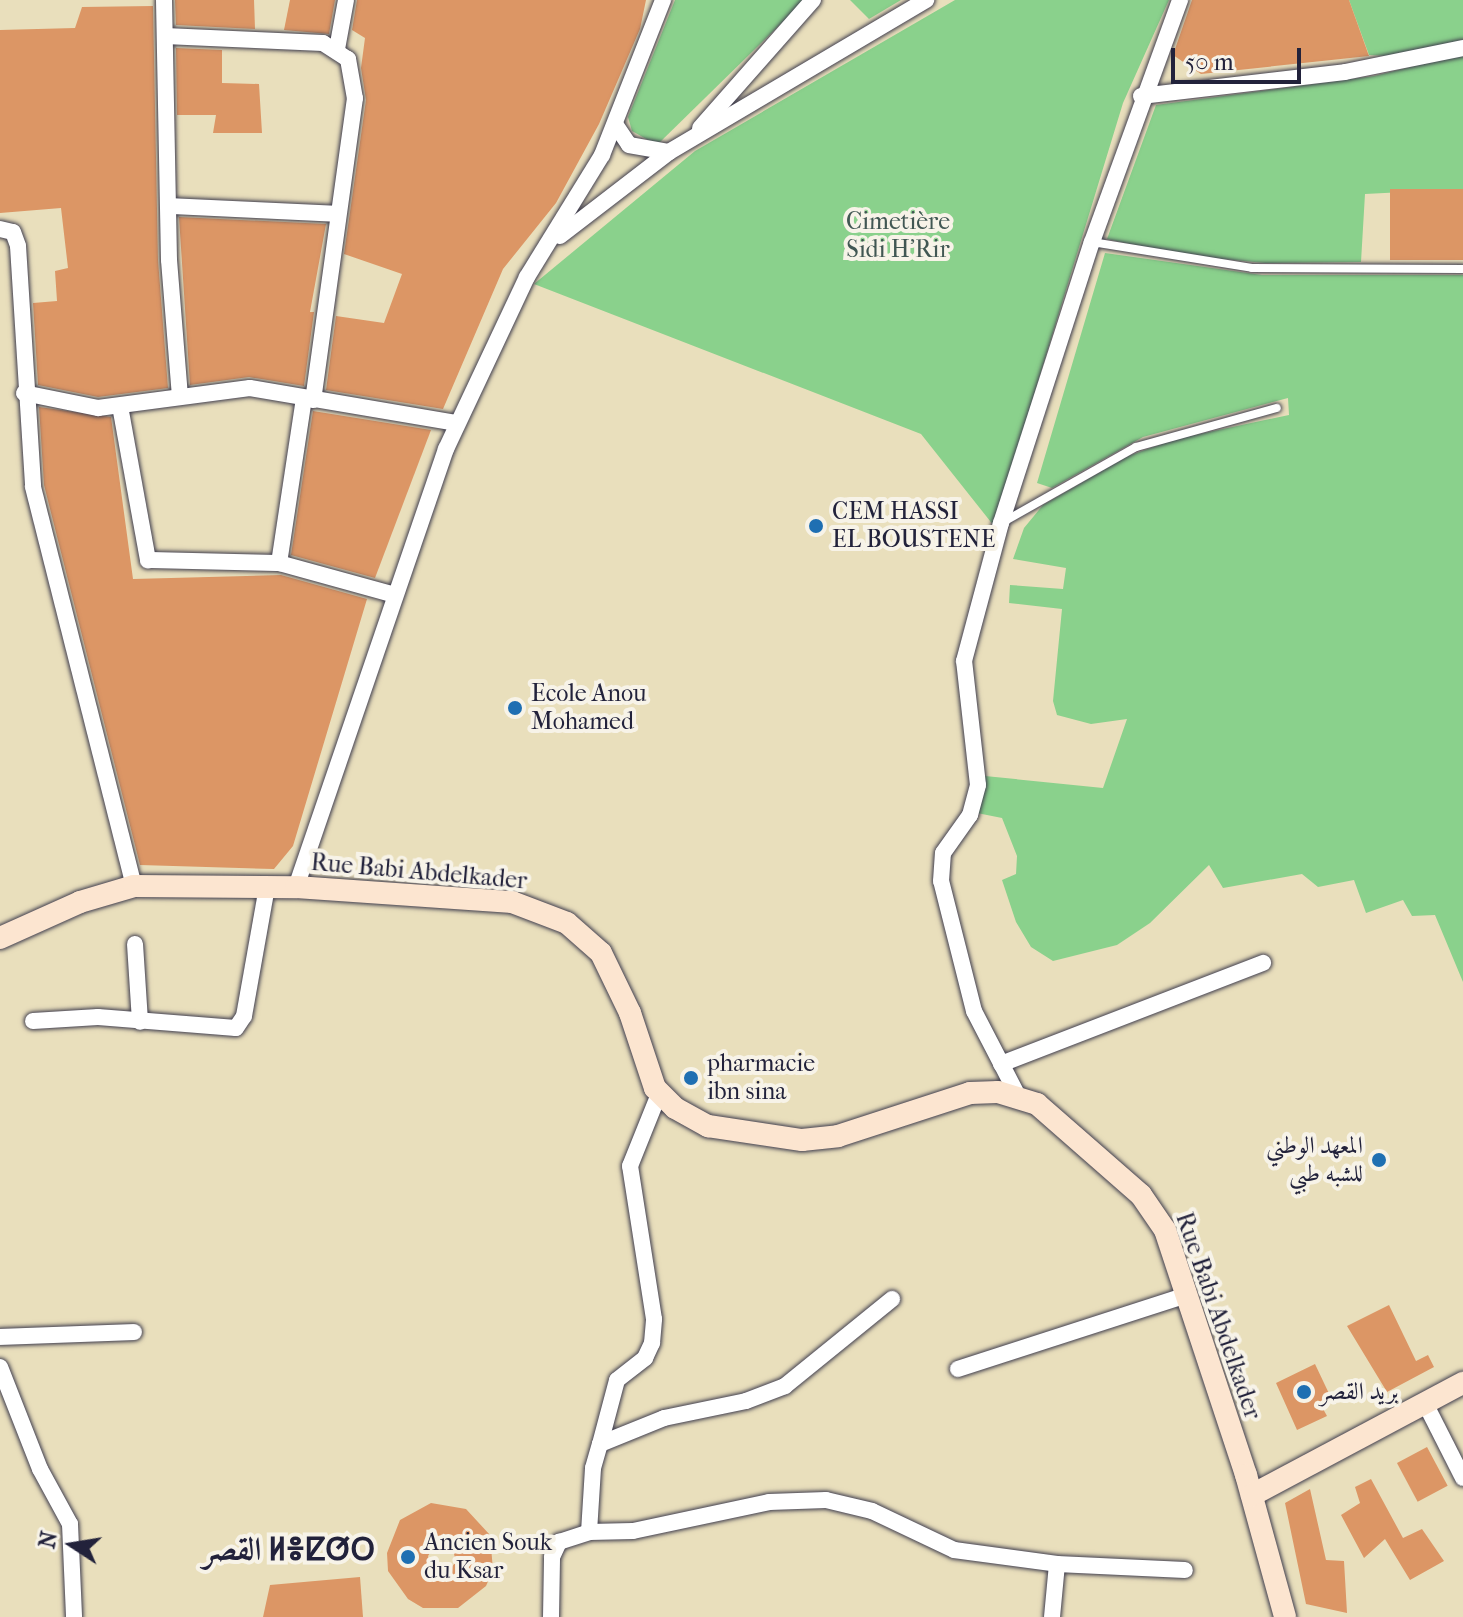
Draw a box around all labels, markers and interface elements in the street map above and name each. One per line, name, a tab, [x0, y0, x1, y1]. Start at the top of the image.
scale bar	[1175, 32, 1305, 82]
text: 50 m	[1185, 48, 1234, 76]
park label: Cimetière Sidi H'Rir	[846, 208, 950, 264]
place label: CEM HASSI EL BOUSTENE	[832, 498, 995, 554]
marker: CEM HASSI EL BOUSTENE	[807, 517, 825, 535]
place label: Ecole Anou Mohamed	[531, 680, 647, 736]
marker: Ecole Anou Mohamed	[506, 699, 524, 717]
street label: Rue Babi Abdelkader	[310, 848, 528, 896]
place label: pharmacie ibn sina	[707, 1050, 815, 1106]
marker: pharmacie ibn sina	[682, 1069, 700, 1087]
place label: المعهد الوطني للشبه طبي	[1266, 1132, 1363, 1188]
marker: المعهد الوطني للشبه طبي	[1370, 1151, 1388, 1169]
street label: Rue Babi Abdelkader	[1169, 1209, 1267, 1423]
place label: بريد القصر	[1320, 1378, 1398, 1406]
marker: بريد القصر	[1295, 1383, 1313, 1401]
north arrow	[32, 1505, 112, 1585]
text: N	[34, 1529, 63, 1551]
place label: Ancien Souk du Ksar	[424, 1529, 552, 1585]
district label: القصر ⵍⴻⵇⵚⵔ	[203, 1531, 375, 1569]
marker: Ancien Souk du Ksar	[399, 1548, 417, 1566]

